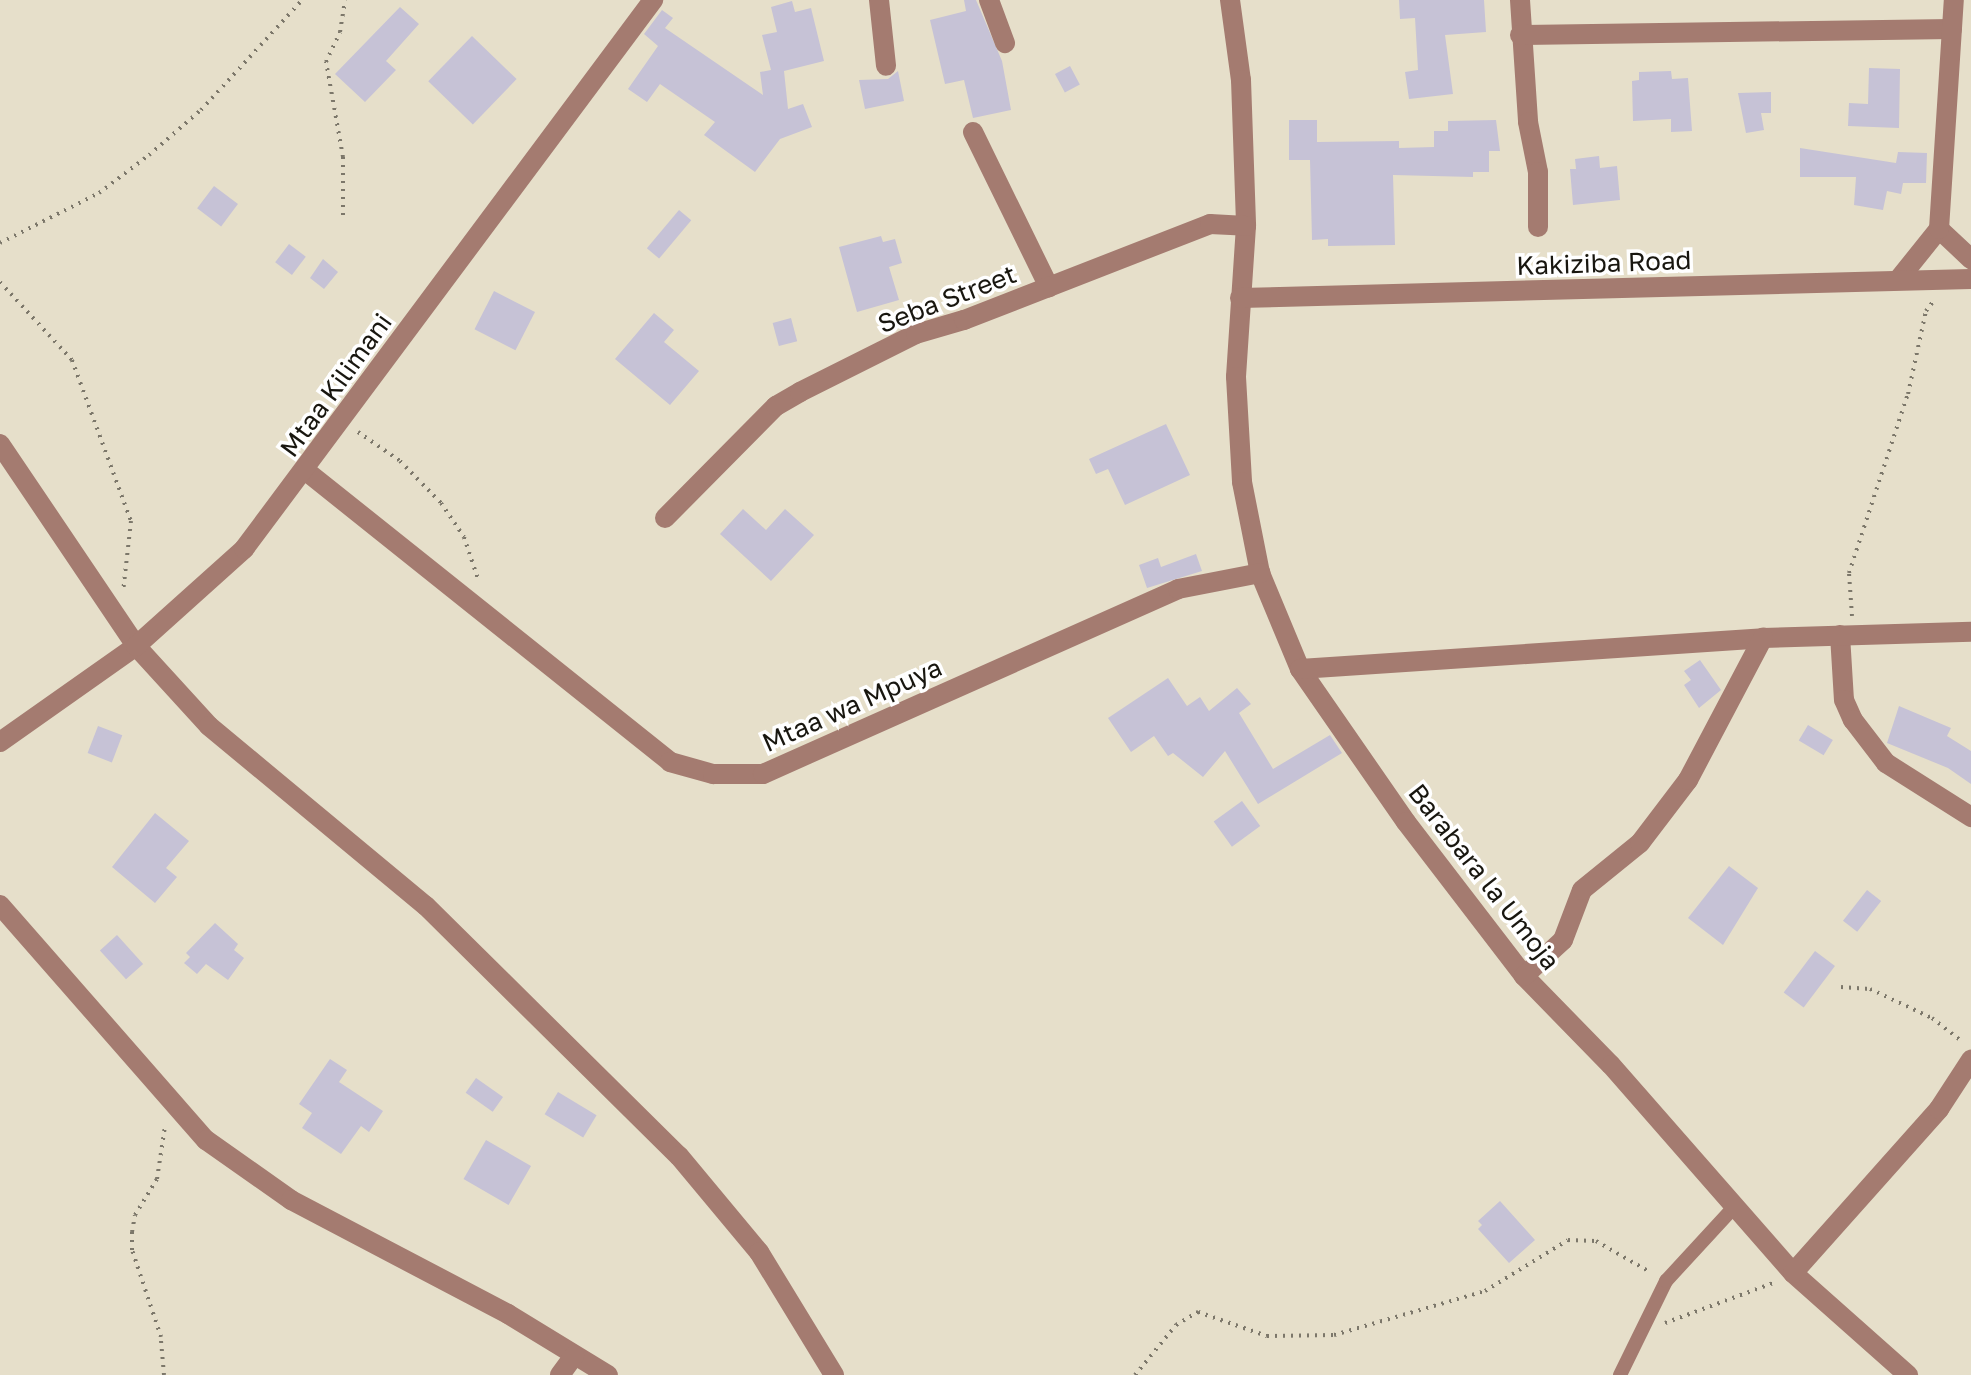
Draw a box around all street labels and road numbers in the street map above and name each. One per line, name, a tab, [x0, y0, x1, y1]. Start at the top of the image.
street label: Kakiziba Road	[1516, 244, 1692, 282]
street label: Seba Street	[873, 258, 1021, 340]
street label: Mtaa Kilimani	[274, 307, 398, 463]
street label: Mtaa wa Mpuya	[758, 652, 946, 758]
street label: Barabara la Umoja	[1402, 778, 1566, 976]

